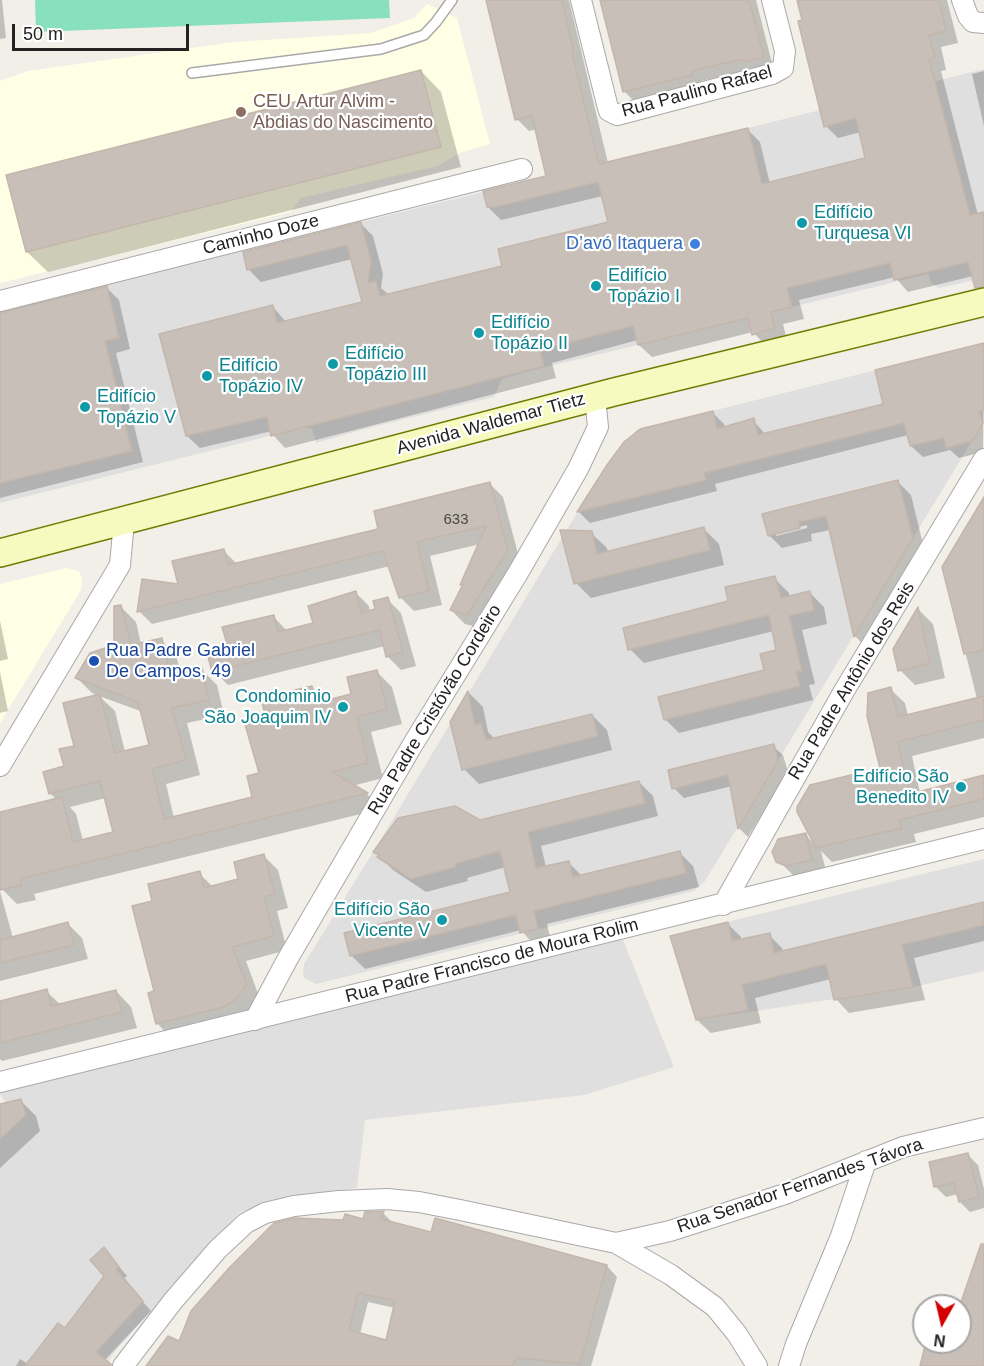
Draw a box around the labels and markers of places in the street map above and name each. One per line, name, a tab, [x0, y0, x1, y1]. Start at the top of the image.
place label: CEU Artur Alvim - Abdias do Nascimento	[253, 91, 433, 134]
marker: CEU Artur Alvim - Abdias do Nascimento	[234, 105, 248, 119]
place label: Edifício Turquesa VI	[814, 202, 911, 244]
marker: Edifício Turquesa VI	[795, 216, 809, 230]
place label: D’avó Itaquera	[566, 233, 683, 255]
marker: D’avó Itaquera	[688, 237, 702, 251]
place label: Edifício Topázio I	[608, 265, 680, 308]
marker: Edifício Topázio I	[589, 279, 603, 293]
place label: Edifício Topázio II	[491, 312, 568, 354]
marker: Edifício Topázio II	[472, 326, 486, 340]
place label: Edifício Topázio III	[345, 343, 427, 386]
place label: Edifício Topázio IV	[219, 355, 303, 398]
marker: Edifício Topázio III	[326, 357, 340, 371]
marker: Edifício Topázio IV	[200, 369, 214, 383]
place label: Edifício Topázio V	[97, 386, 176, 428]
marker: Edifício Topázio V	[78, 400, 92, 414]
place label: Rua Padre Gabriel De Campos, 49	[106, 640, 255, 682]
marker: Rua Padre Gabriel De Campos, 49	[87, 654, 101, 668]
place label: Condominio São Joaquim IV	[204, 686, 331, 728]
marker: Condominio São Joaquim IV	[336, 700, 350, 714]
place label: Edifício São Benedito IV	[853, 766, 949, 808]
marker: Edifício São Benedito IV	[954, 780, 968, 794]
place label: Edifício São Vicente V	[334, 899, 430, 942]
marker: Edifício São Vicente V	[435, 913, 449, 927]

